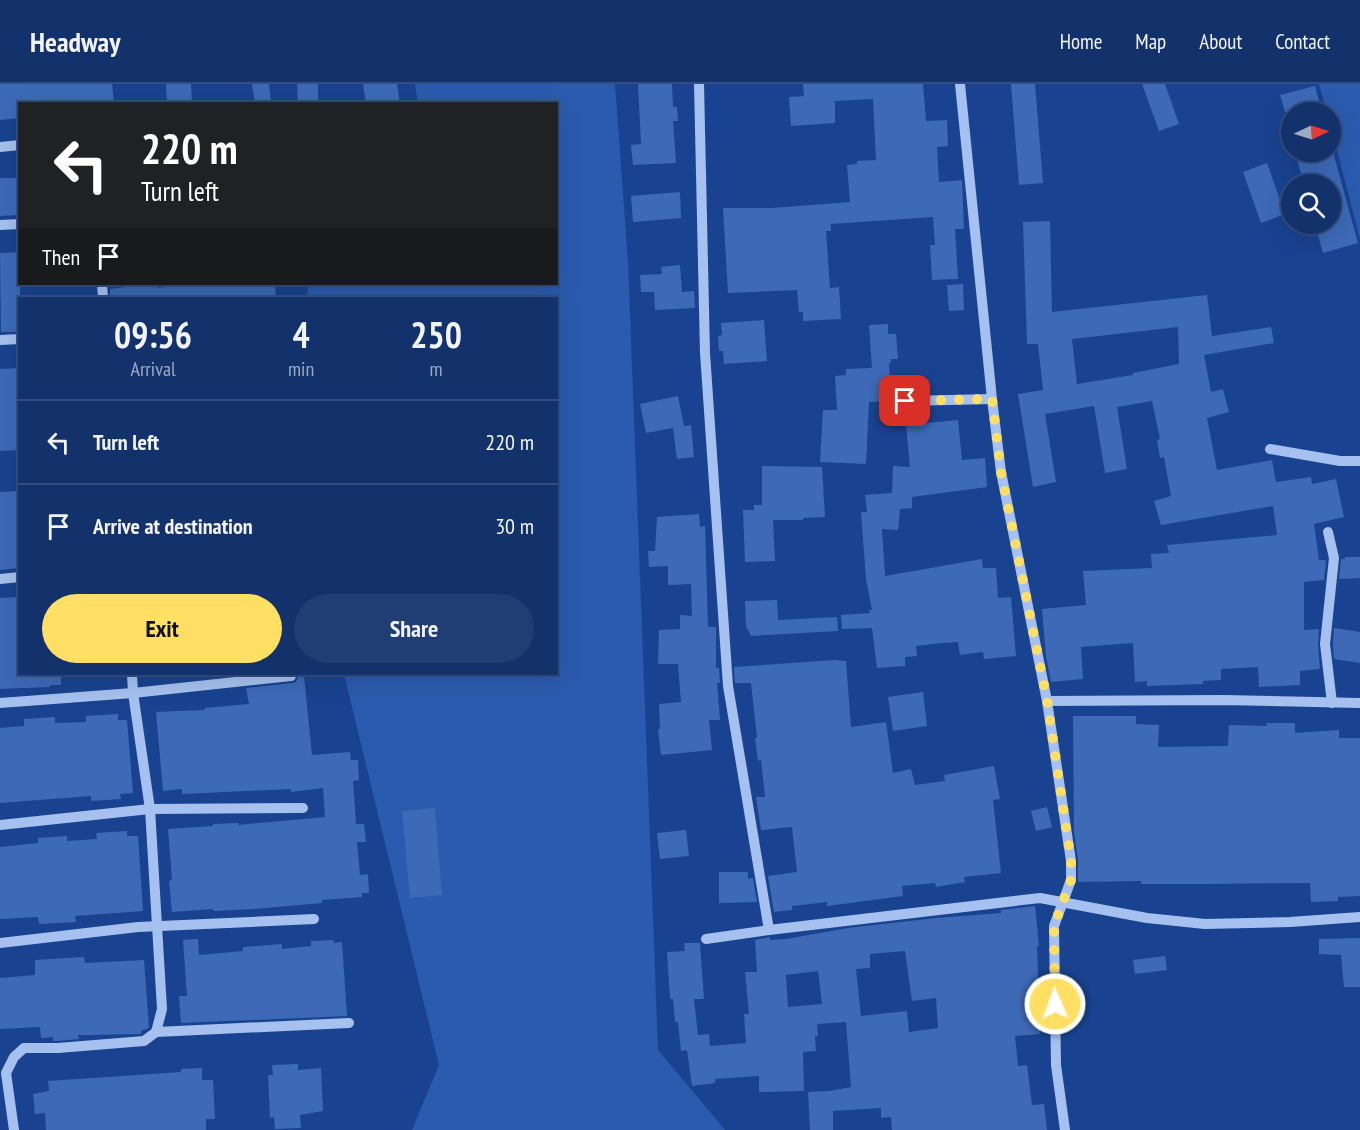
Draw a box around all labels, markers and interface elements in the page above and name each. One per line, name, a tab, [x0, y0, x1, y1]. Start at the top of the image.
text: Headway	[30, 23, 120, 60]
text: Home	[1060, 28, 1102, 55]
text: Map	[1135, 28, 1166, 55]
text: About	[1199, 28, 1242, 55]
text: Contact	[1275, 28, 1330, 55]
north arrow	[1281, 102, 1341, 162]
map controls	[1281, 102, 1341, 234]
text: 220 m	[141, 121, 238, 176]
icon: left	[42, 126, 120, 204]
text: Turn left	[141, 174, 219, 208]
button: search	[1281, 174, 1341, 234]
icon: arrive	[92, 240, 125, 273]
text: Then	[42, 243, 80, 271]
text: 09:56	[114, 311, 192, 358]
text: 4	[292, 311, 310, 358]
text: 250	[410, 311, 462, 358]
text: Arrival	[130, 356, 176, 382]
text: min	[288, 356, 314, 382]
text: m	[430, 356, 443, 382]
pin	[879, 375, 930, 426]
icon: arrive	[888, 384, 921, 417]
icon: left	[42, 426, 75, 459]
text: Turn left	[93, 428, 159, 456]
text: 220 m	[485, 428, 534, 456]
icon: arrive	[42, 510, 75, 543]
text: Arrive at destination	[93, 512, 253, 540]
text: 30 m	[495, 512, 534, 540]
button: Exit	[42, 594, 282, 663]
button: Share	[294, 594, 534, 663]
position arrow	[1023, 972, 1087, 1036]

